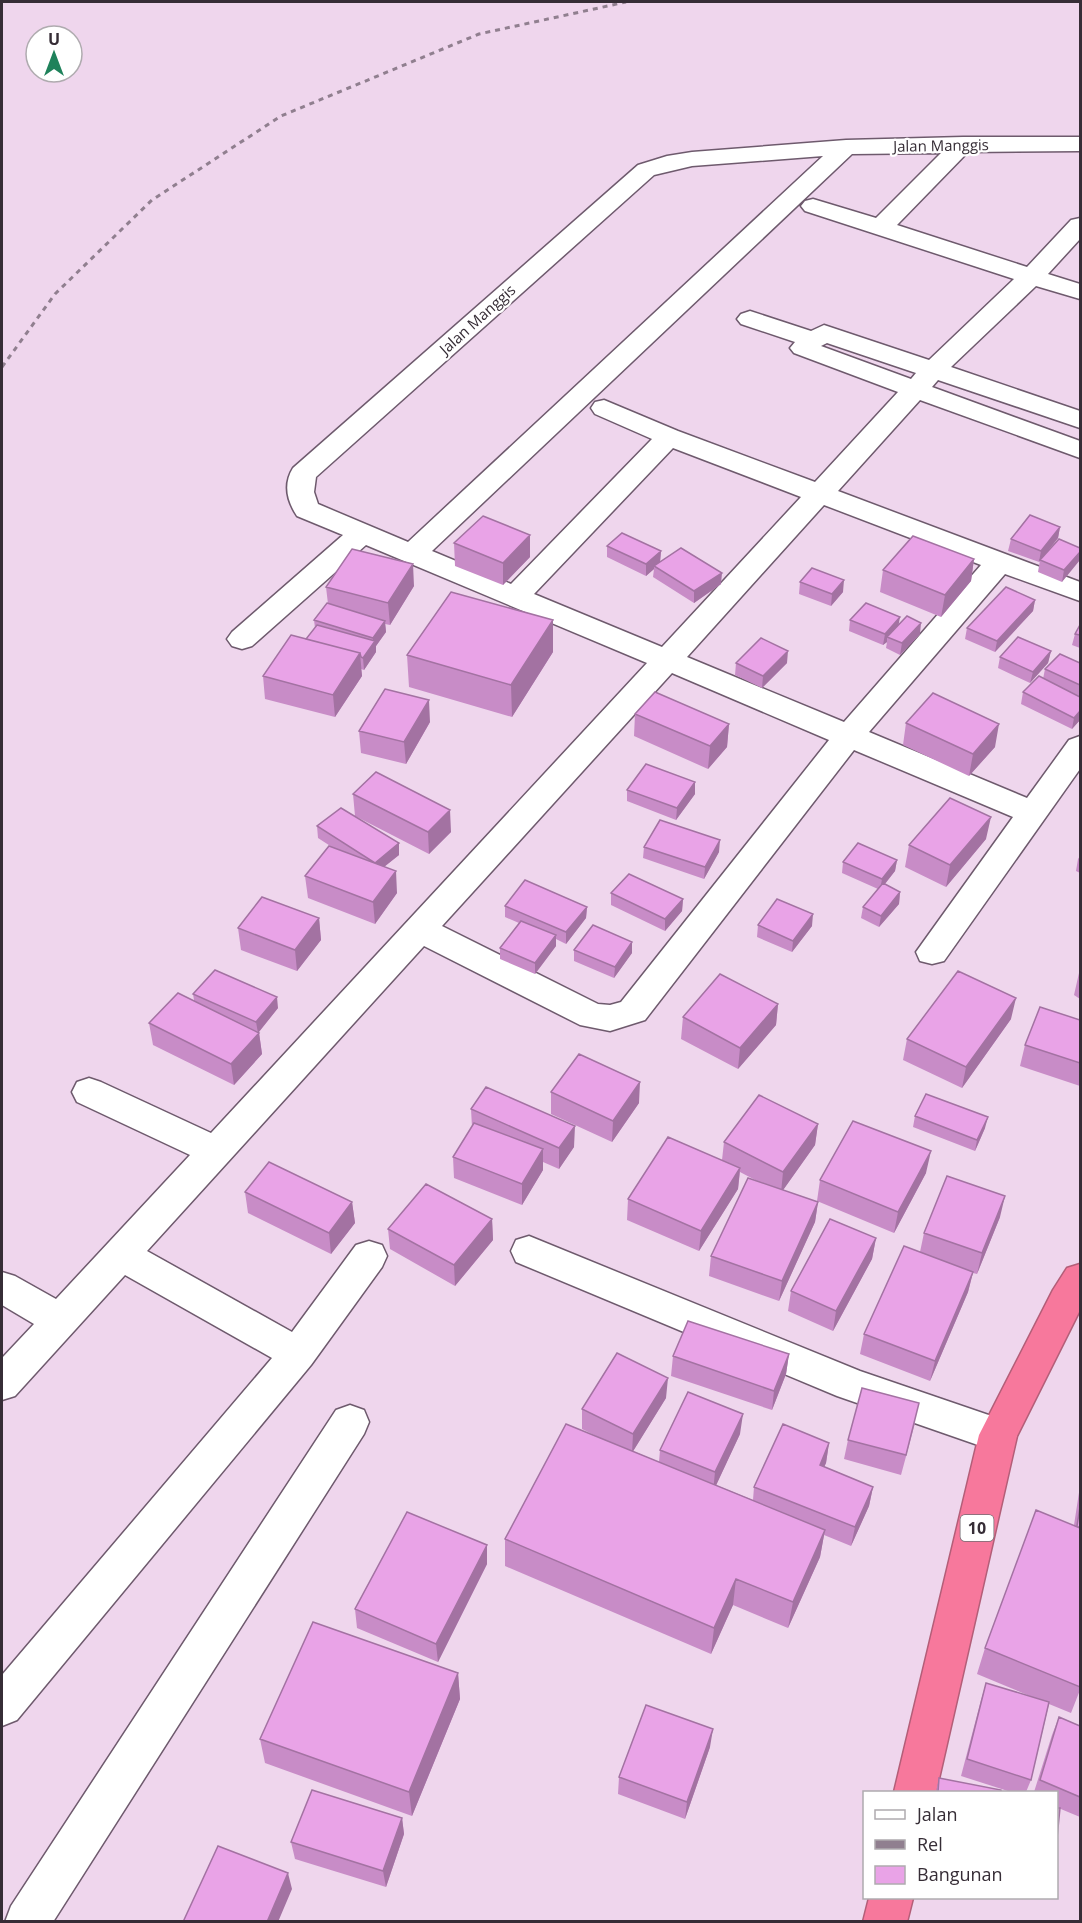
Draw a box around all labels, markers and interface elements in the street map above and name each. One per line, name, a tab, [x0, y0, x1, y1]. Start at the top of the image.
north arrow	[24, 24, 84, 84]
text: U	[48, 28, 60, 50]
street label: Jalan Manggis	[891, 134, 989, 156]
street label: Jalan Manggis	[433, 280, 519, 360]
road number: 10	[960, 1515, 994, 1541]
legend	[863, 1791, 1058, 1899]
text: Jalan	[915, 1802, 957, 1826]
text: Rel	[917, 1832, 943, 1856]
text: Bangunan	[917, 1862, 1003, 1886]

